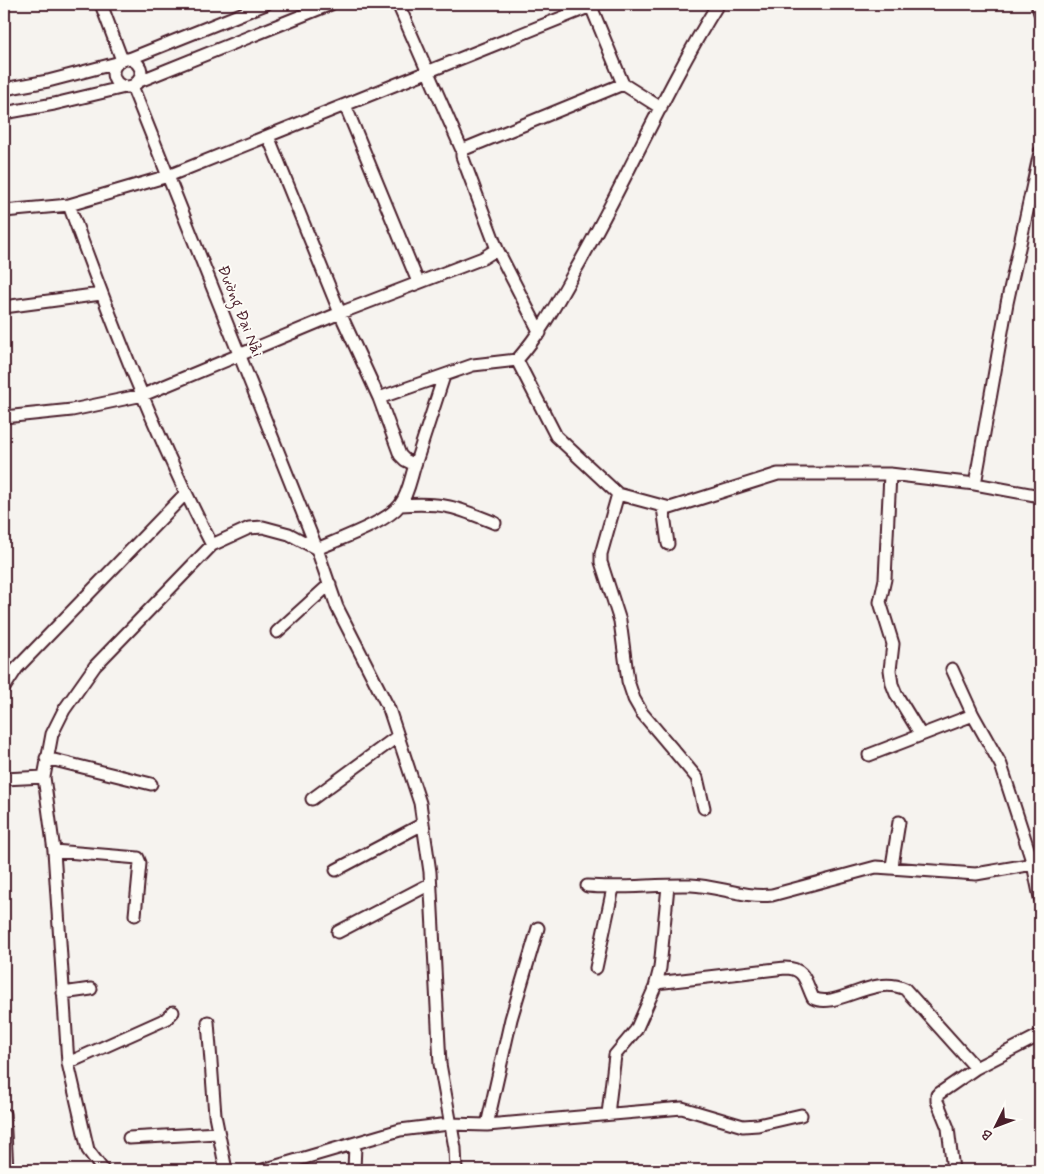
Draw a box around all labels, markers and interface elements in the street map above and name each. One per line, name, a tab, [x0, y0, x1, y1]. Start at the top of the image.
street label: Đường Đại Nải	[211, 262, 268, 361]
north arrow	[972, 1102, 1022, 1152]
text: B	[977, 1125, 997, 1143]

